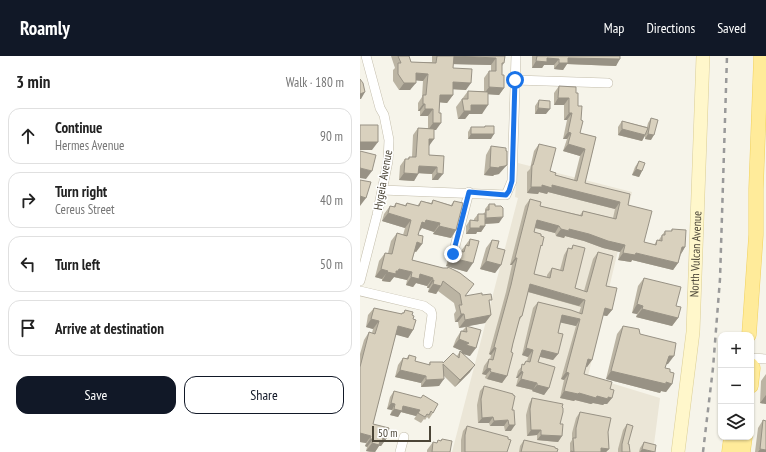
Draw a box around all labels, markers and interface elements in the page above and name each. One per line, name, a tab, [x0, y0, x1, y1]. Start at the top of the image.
text: Roamly	[20, 16, 70, 40]
text: Map	[604, 19, 624, 37]
text: Directions	[646, 19, 695, 37]
text: Saved	[717, 19, 746, 37]
text: 3 min	[16, 71, 50, 93]
route start	[506, 71, 524, 89]
text: Walk · 180 m	[286, 74, 344, 91]
text: Continue	[55, 118, 102, 137]
icon: ahead	[17, 125, 39, 147]
text: 90 m	[320, 128, 343, 145]
text: Hermes Avenue	[55, 137, 124, 154]
street label: Hygeia Avenue	[370, 149, 395, 211]
text: Turn right	[55, 182, 107, 201]
icon: right	[17, 189, 39, 211]
text: 40 m	[320, 192, 343, 209]
text: Cereus Street	[55, 201, 115, 218]
street label: North Vulcan Avenue	[686, 211, 704, 297]
route end	[444, 245, 462, 263]
icon: left	[17, 253, 39, 275]
text: Turn left	[55, 255, 100, 274]
text: 50 m	[320, 256, 343, 273]
icon: arrive	[17, 317, 39, 339]
text: Arrive at destination	[55, 319, 164, 338]
map controls	[718, 332, 754, 440]
button: +	[718, 332, 754, 368]
button: −	[718, 368, 754, 404]
button: Save	[16, 376, 176, 414]
button: Share	[184, 376, 344, 414]
button: layers	[718, 404, 754, 440]
scale bar	[372, 424, 431, 443]
text: 50 m	[378, 426, 397, 440]

